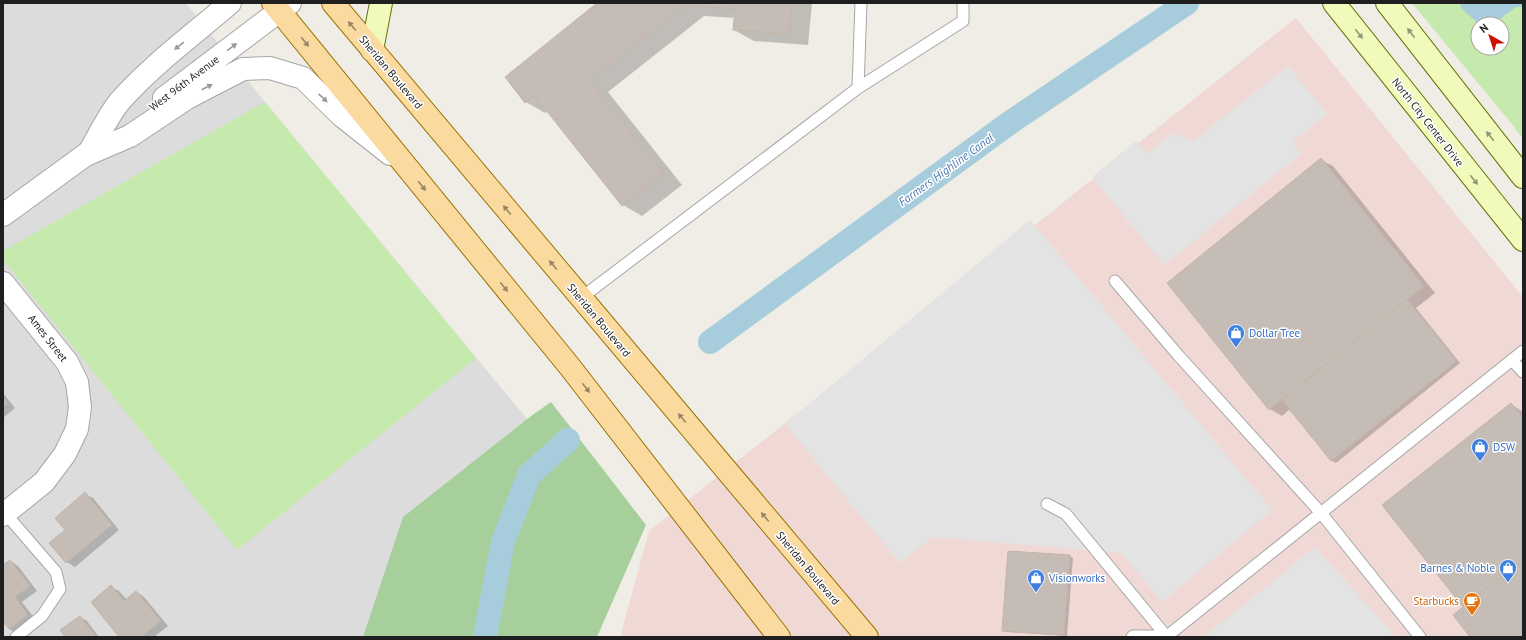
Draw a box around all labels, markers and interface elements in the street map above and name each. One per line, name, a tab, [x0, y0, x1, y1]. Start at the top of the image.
north arrow	[1470, 16, 1510, 56]
one-way arrow	[348, 21, 357, 32]
text: N	[1476, 21, 1491, 36]
one-way arrow	[1406, 27, 1415, 38]
one-way arrow	[1354, 28, 1363, 39]
street label: Sheridan Boulevard	[356, 32, 426, 112]
one-way arrow	[300, 36, 309, 47]
one-way arrow	[174, 41, 184, 50]
one-way arrow	[226, 43, 237, 52]
street label: West 96th Avenue	[146, 52, 222, 114]
street label: North City Center Drive	[1389, 75, 1467, 169]
one-way arrow	[201, 84, 213, 90]
one-way arrow	[318, 93, 328, 102]
water label: Farmers Highline Canal	[895, 130, 997, 209]
one-way arrow	[1485, 131, 1494, 141]
one-way arrow	[1469, 174, 1478, 185]
one-way arrow	[418, 181, 427, 191]
one-way arrow	[503, 205, 512, 216]
one-way arrow	[549, 259, 558, 270]
street label: Sheridan Boulevard	[564, 280, 634, 360]
one-way arrow	[500, 281, 509, 292]
street label: Ames Street	[25, 311, 71, 365]
shop icon: Dollar Tree	[1226, 323, 1246, 348]
place label: Dollar Tree	[1249, 326, 1300, 340]
one-way arrow	[582, 382, 590, 393]
one-way arrow	[677, 413, 686, 423]
shop icon: DSW	[1470, 437, 1490, 462]
place label: DSW	[1493, 440, 1516, 454]
one-way arrow	[761, 512, 770, 523]
street label: Sheridan Boulevard	[773, 528, 843, 608]
shop icon: Barnes & Noble	[1498, 558, 1518, 583]
place label: Barnes & Noble	[1420, 561, 1495, 575]
shop icon: Visionworks	[1026, 568, 1046, 593]
place label: Visionworks	[1048, 571, 1106, 585]
cafe icon: Starbucks	[1462, 591, 1482, 616]
place label: Starbucks	[1414, 594, 1459, 608]

